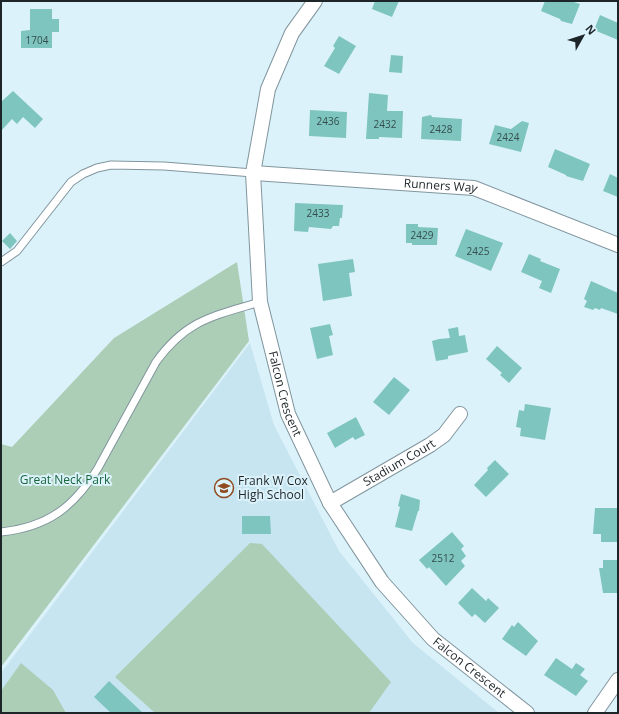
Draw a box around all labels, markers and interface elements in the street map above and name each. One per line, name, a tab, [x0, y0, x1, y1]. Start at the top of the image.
north arrow	[563, 16, 603, 56]
text: N	[583, 21, 600, 38]
house number: 1704	[26, 33, 49, 47]
house number: 2436	[317, 114, 340, 128]
house number: 2432	[374, 117, 397, 131]
house number: 2428	[430, 122, 453, 136]
house number: 2424	[497, 130, 520, 144]
street label: Runners Way	[403, 174, 481, 197]
house number: 2433	[307, 206, 330, 220]
house number: 2429	[411, 228, 434, 242]
house number: 2425	[467, 244, 490, 258]
street label: Falcon Crescent	[265, 349, 306, 439]
street label: Stadium Court	[360, 435, 439, 490]
park label: Great Neck Park	[20, 471, 111, 488]
place label: Frank W Cox High School	[238, 472, 309, 503]
school or university icon: Frank W Cox High School	[213, 477, 235, 499]
house number: 2512	[432, 551, 455, 565]
street label: Falcon Crescent	[430, 633, 510, 701]

